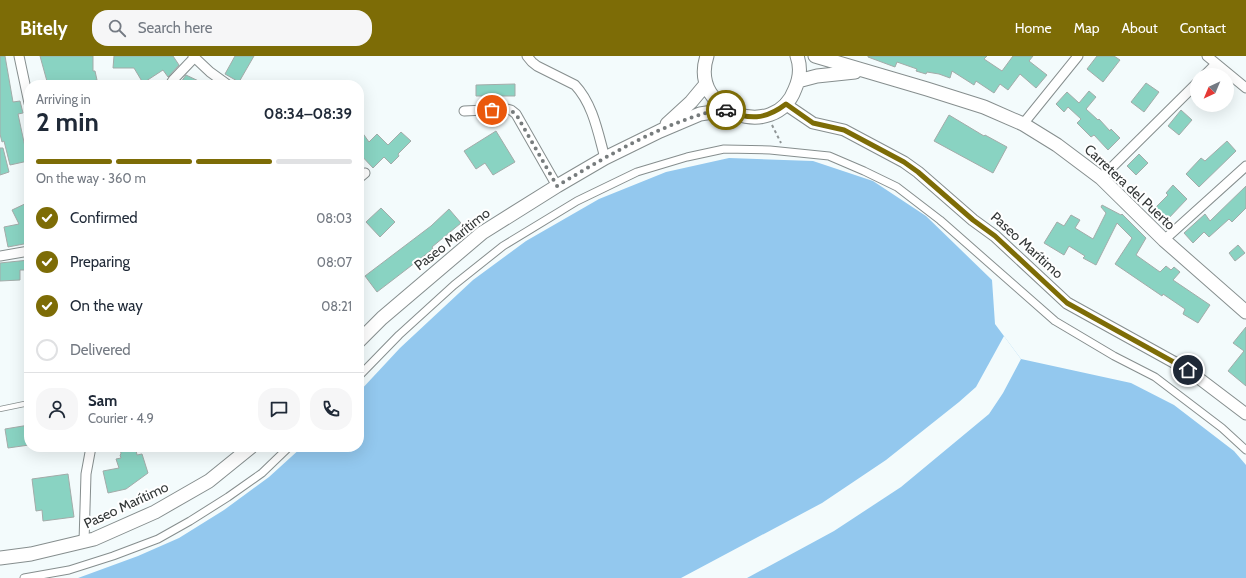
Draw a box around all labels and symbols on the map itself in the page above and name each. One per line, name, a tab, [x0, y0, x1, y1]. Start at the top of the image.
north arrow	[1190, 68, 1234, 112]
courier	[706, 90, 746, 130]
pin	[475, 93, 509, 127]
street label: Carretera del Puerto	[1081, 140, 1179, 234]
street label: Paseo Marítimo	[410, 204, 494, 274]
street label: Paseo Marítimo	[987, 208, 1067, 282]
pin	[1171, 353, 1205, 387]
street label: Paseo Marítimo	[81, 477, 171, 532]

